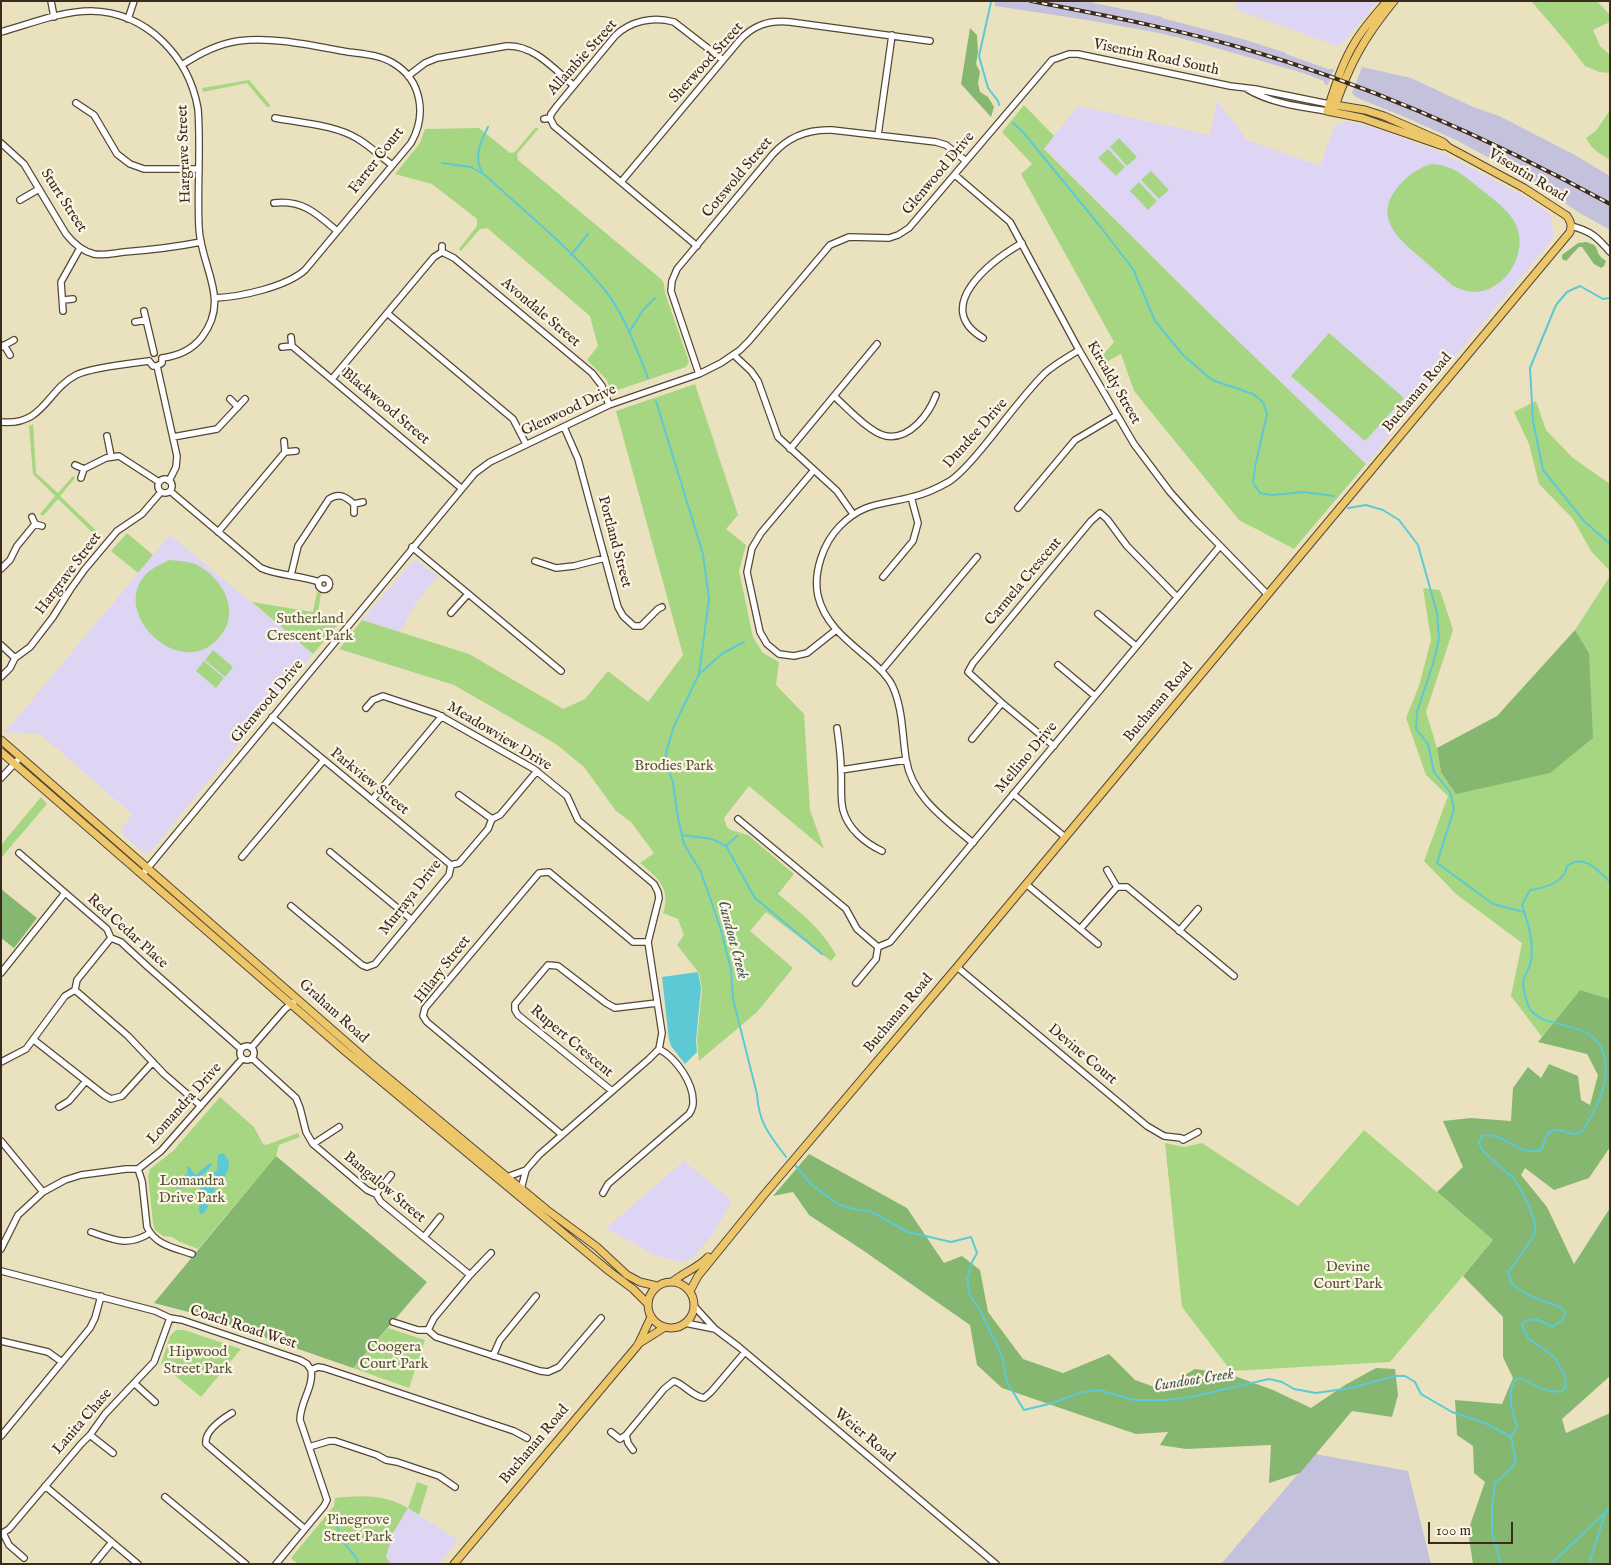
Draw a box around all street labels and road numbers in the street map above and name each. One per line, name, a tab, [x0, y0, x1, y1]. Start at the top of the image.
street label: Allambie Street	[544, 16, 622, 100]
street label: Sherwood Street	[666, 19, 748, 107]
street label: Visentin Road South	[1091, 36, 1221, 80]
street label: Hargrave Street	[174, 104, 196, 204]
street label: Farrer Court	[345, 124, 409, 198]
street label: Glenwood Drive	[899, 129, 979, 219]
street label: Cotswold Street	[699, 134, 777, 222]
street label: Visentin Road	[1485, 146, 1569, 206]
street label: Sturt Street	[36, 166, 90, 236]
street label: Avondale Street	[497, 275, 583, 351]
street label: Kircaldy Street	[1082, 338, 1144, 428]
street label: Buchanan Road	[1380, 350, 1456, 436]
street label: Blackwood Street	[337, 365, 433, 449]
street label: Glenwood Drive	[519, 381, 619, 441]
street label: Dundee Drive	[940, 395, 1012, 473]
street label: Portland Street	[593, 494, 635, 590]
street label: Hargrave Street	[32, 529, 106, 619]
street label: Carmela Crescent	[982, 534, 1066, 630]
street label: Glenwood Drive	[228, 657, 308, 747]
street label: Buchanan Road	[1121, 660, 1197, 746]
street label: Meadowview Drive	[444, 699, 554, 775]
street label: Mellino Drive	[992, 719, 1062, 797]
street label: Parkview Street	[326, 745, 412, 819]
street label: Murraya Drive	[376, 857, 446, 939]
street label: Red Cedar Place	[83, 891, 171, 973]
street label: Hilary Street	[411, 933, 475, 1007]
street label: Buchanan Road	[861, 971, 937, 1057]
street label: Graham Road	[295, 976, 371, 1048]
street label: Rupert Crescent	[526, 1002, 616, 1082]
street label: Devine Court	[1044, 1021, 1120, 1089]
street label: Lomandra Drive	[144, 1060, 226, 1148]
street label: Bangalow Street	[339, 1149, 429, 1227]
street label: Coach Road West	[187, 1302, 299, 1354]
street label: Lanita Chase	[50, 1385, 116, 1459]
street label: Buchanan Road	[497, 1402, 573, 1488]
street label: Weier Road	[830, 1405, 898, 1467]

